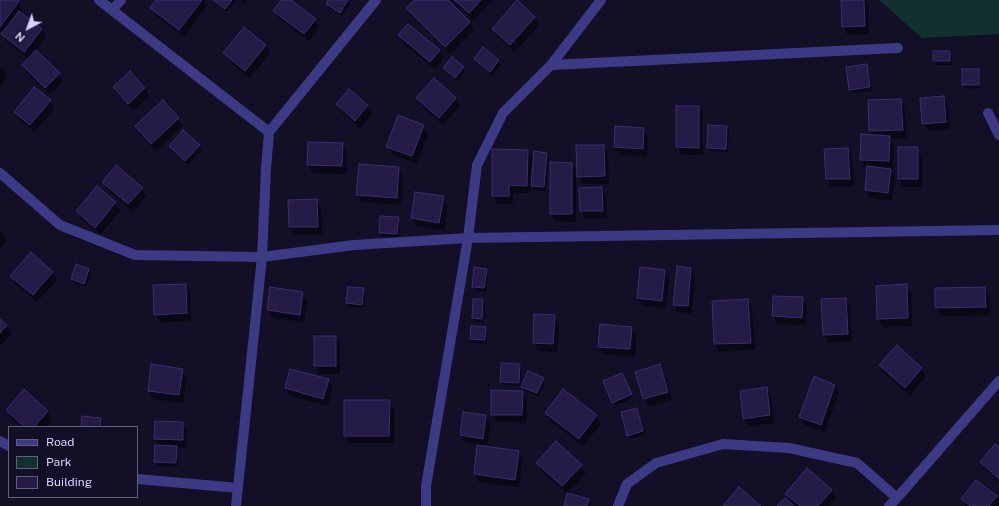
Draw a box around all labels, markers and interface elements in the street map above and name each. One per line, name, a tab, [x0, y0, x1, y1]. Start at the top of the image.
north arrow	[8, 8, 48, 48]
text: N	[13, 30, 27, 44]
legend	[8, 426, 138, 498]
text: Road	[46, 435, 74, 449]
text: Park	[46, 455, 72, 469]
text: Building	[46, 475, 92, 489]

